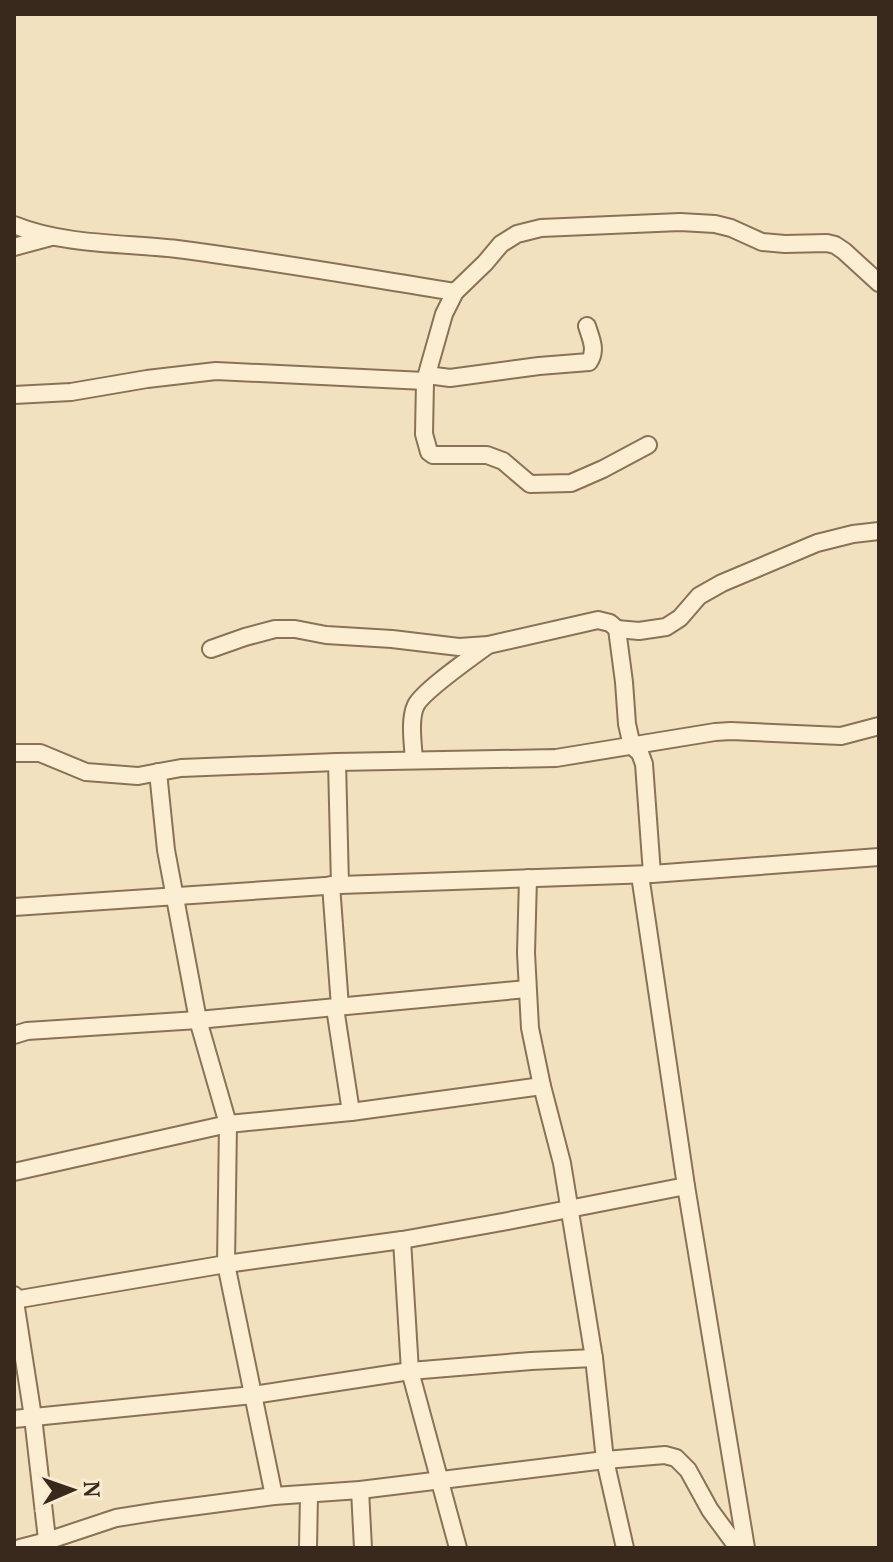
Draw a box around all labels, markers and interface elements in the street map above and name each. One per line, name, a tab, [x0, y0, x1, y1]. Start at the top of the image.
north arrow	[32, 1450, 112, 1530]
text: N	[78, 1480, 107, 1498]

